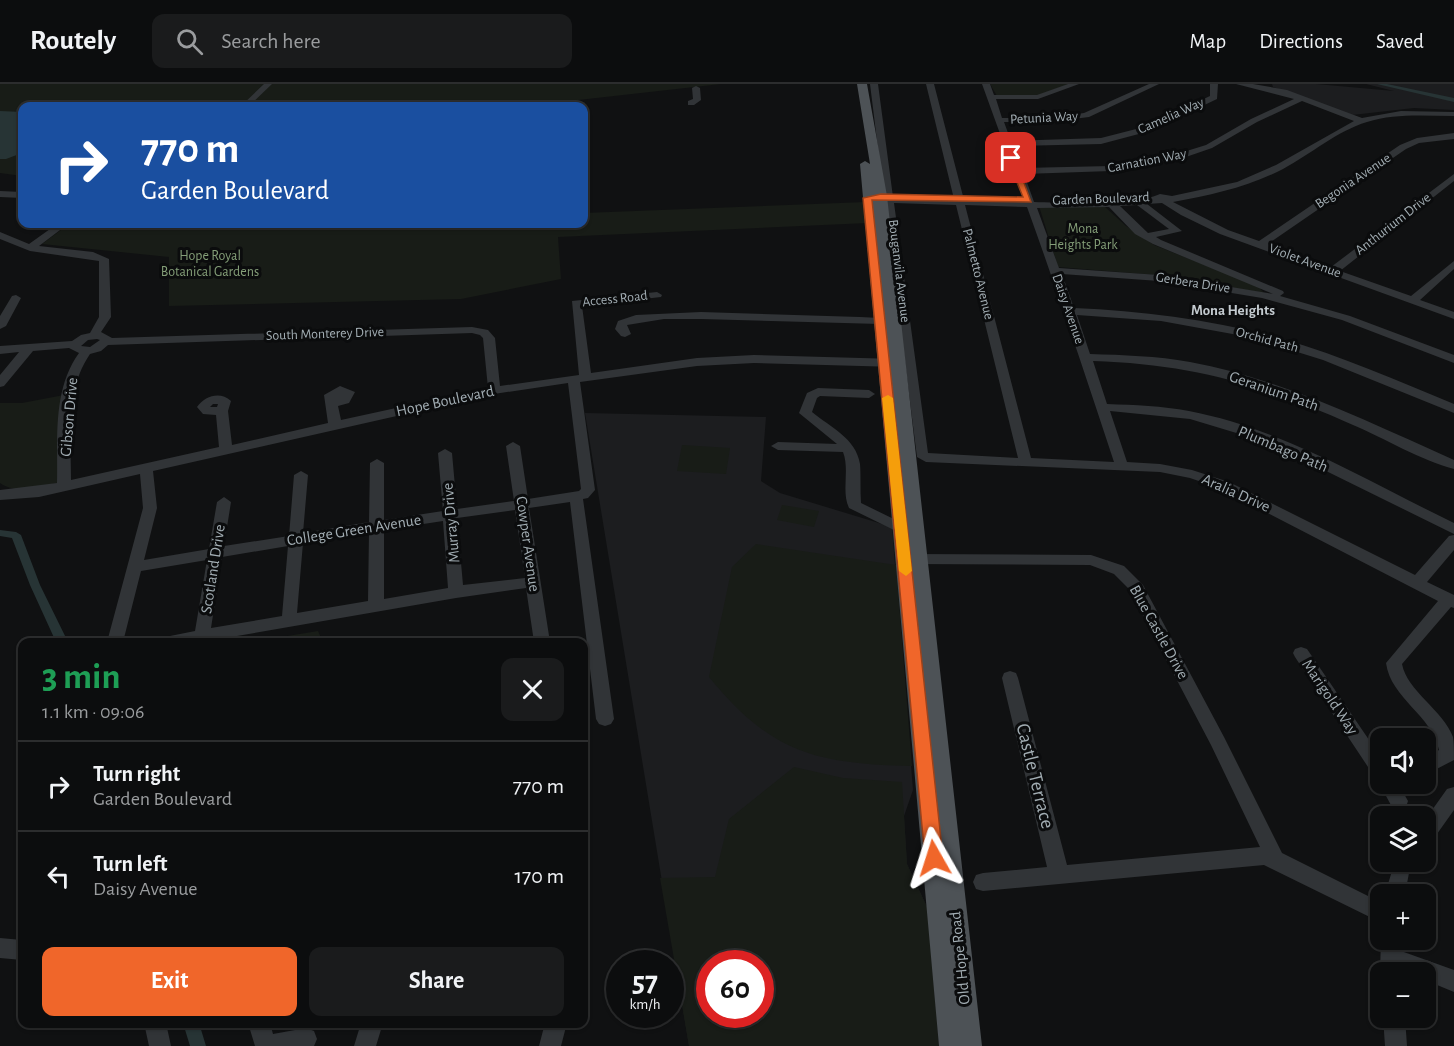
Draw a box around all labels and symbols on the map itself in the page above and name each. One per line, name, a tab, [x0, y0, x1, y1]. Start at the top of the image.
street label: Camelia Way	[1136, 95, 1206, 137]
street label: Petunia Way	[1010, 109, 1078, 127]
pin	[985, 132, 1036, 183]
street label: Carnation Way	[1106, 146, 1188, 176]
street label: Begonia Avenue	[1313, 151, 1393, 211]
street label: Garden Boulevard	[1052, 190, 1150, 208]
street label: Anthurium Drive	[1353, 190, 1433, 258]
street label: Bouganvila Avenue	[886, 219, 912, 323]
park label: Mona Heights Park	[1048, 222, 1118, 252]
street label: Palmetto Avenue	[960, 227, 996, 321]
street label: Violet Avenue	[1267, 241, 1343, 281]
park label: Hope Royal Botanical Gardens	[161, 249, 259, 279]
street label: Gerbera Drive	[1155, 270, 1231, 296]
street label: Daisy Avenue	[1049, 272, 1087, 346]
street label: Access Road	[582, 289, 648, 309]
district label: Mona Heights	[1191, 303, 1275, 318]
street label: South Monterey Drive	[266, 325, 384, 343]
street label: Orchid Path	[1234, 325, 1300, 355]
street label: Geranium Path	[1227, 368, 1321, 414]
street label: Gibson Drive	[58, 377, 80, 457]
street label: Hope Boulevard	[395, 383, 495, 419]
street label: Plumbago Path	[1236, 423, 1330, 475]
street label: Aralia Drive	[1200, 471, 1272, 515]
street label: Murray Drive	[440, 482, 463, 564]
street label: Cowper Avenue	[513, 495, 543, 593]
street label: College Green Avenue	[286, 511, 422, 549]
street label: Scotland Drive	[198, 523, 228, 615]
street label: Blue Castle Drive	[1127, 582, 1191, 682]
street label: Marigold Way	[1298, 657, 1361, 738]
street label: Castle Terrace	[1012, 721, 1058, 831]
position arrow	[902, 826, 966, 890]
street label: Old Hope Road	[947, 911, 973, 1005]
speed limit sign: 60	[696, 950, 774, 1028]

